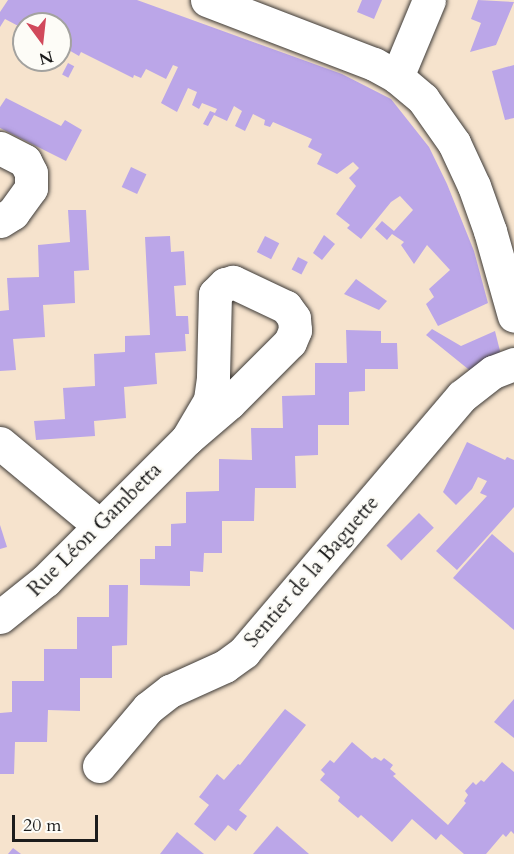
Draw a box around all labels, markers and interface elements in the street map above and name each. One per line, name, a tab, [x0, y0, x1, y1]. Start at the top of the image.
north arrow	[12, 12, 72, 72]
text: N	[37, 45, 56, 70]
street label: Rue Léon Gambetta	[23, 458, 167, 602]
street label: Sentier de la Baguette	[239, 491, 385, 653]
scale bar	[15, 803, 100, 841]
text: 20 m	[23, 813, 62, 838]

